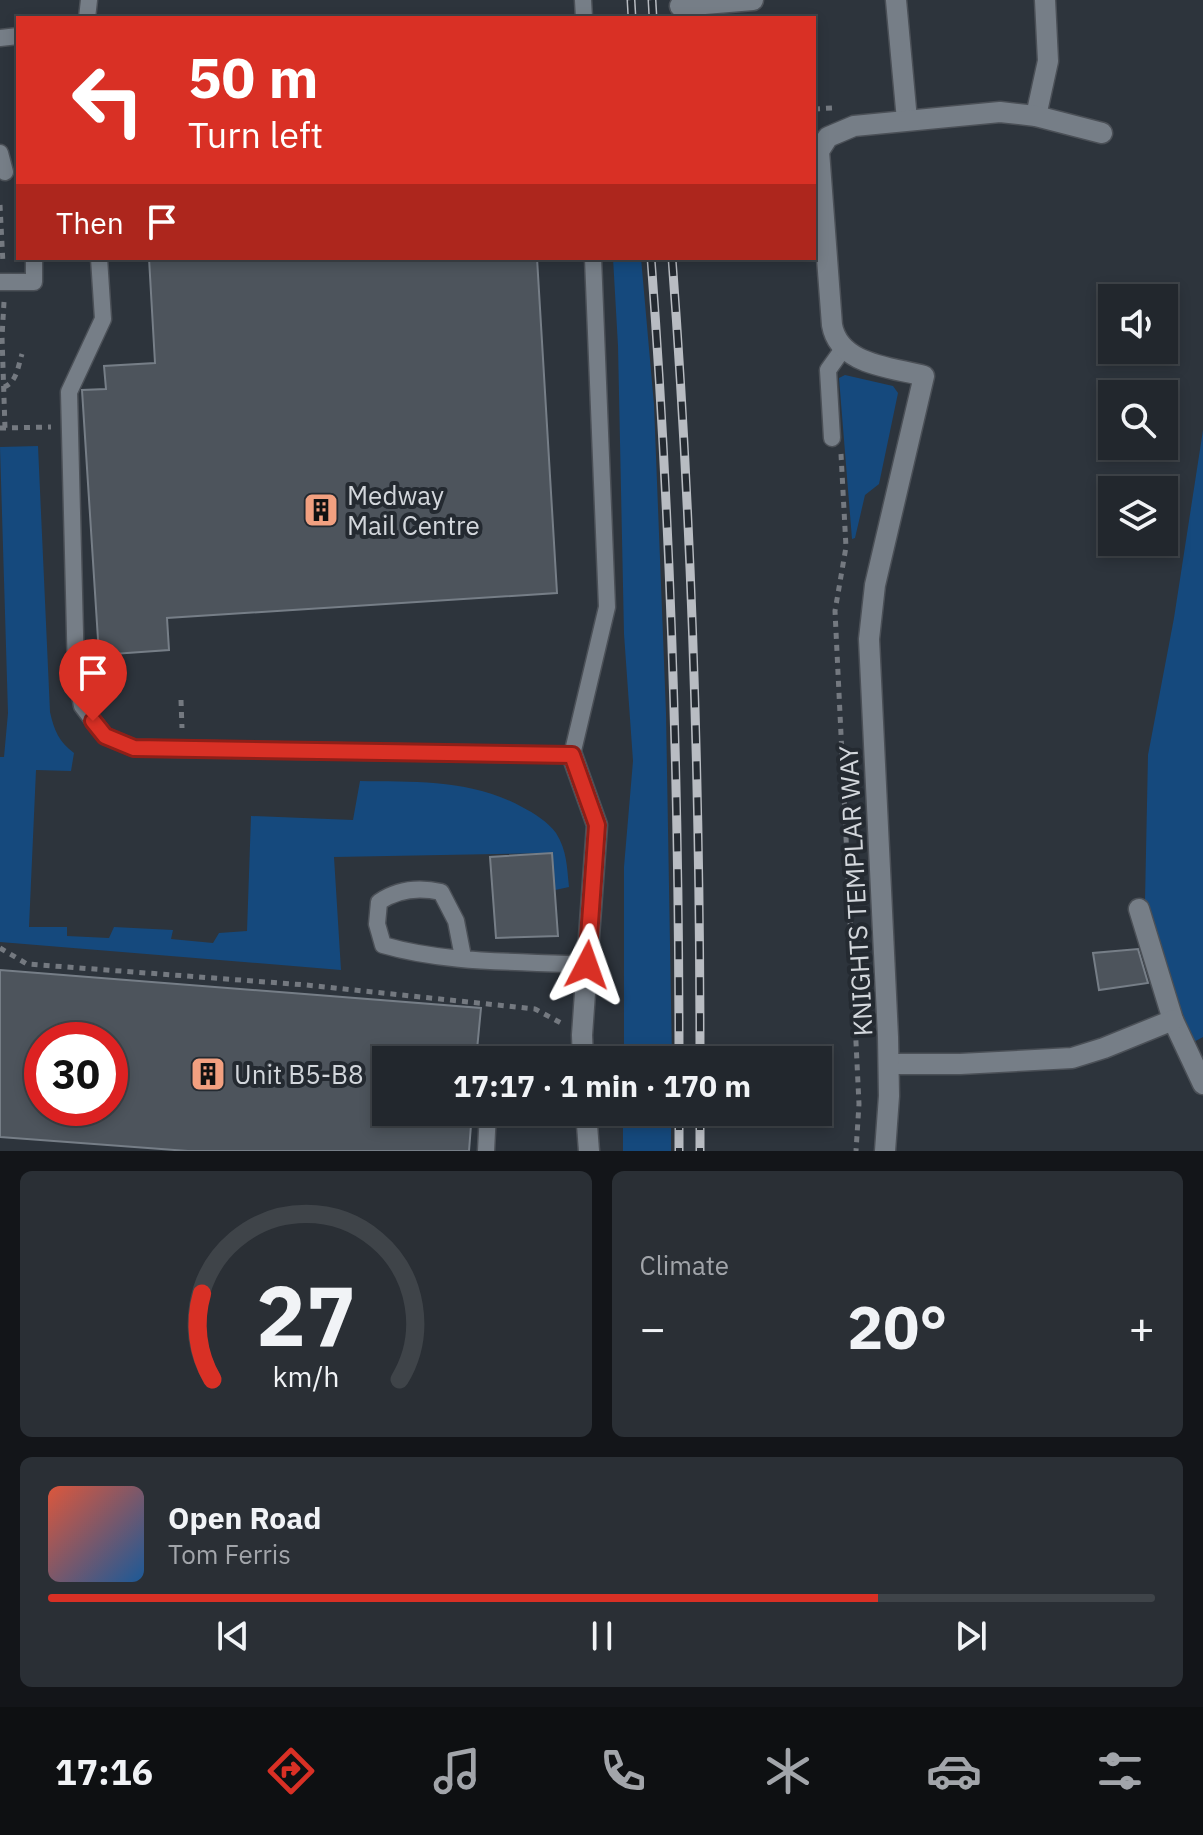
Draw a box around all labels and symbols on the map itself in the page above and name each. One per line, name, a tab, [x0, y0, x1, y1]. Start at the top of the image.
place label: Medway Mail Centre	[347, 478, 480, 542]
building icon: Medway Mail Centre	[302, 491, 340, 529]
pin	[59, 639, 127, 721]
street label: KNIGHTS TEMPLAR WAY	[830, 744, 880, 1037]
position arrow	[545, 923, 629, 1007]
speed limit sign: 30	[24, 1022, 128, 1126]
building icon: Unit B5-B8	[189, 1055, 227, 1093]
place label: Unit B5-B8	[234, 1057, 364, 1091]

